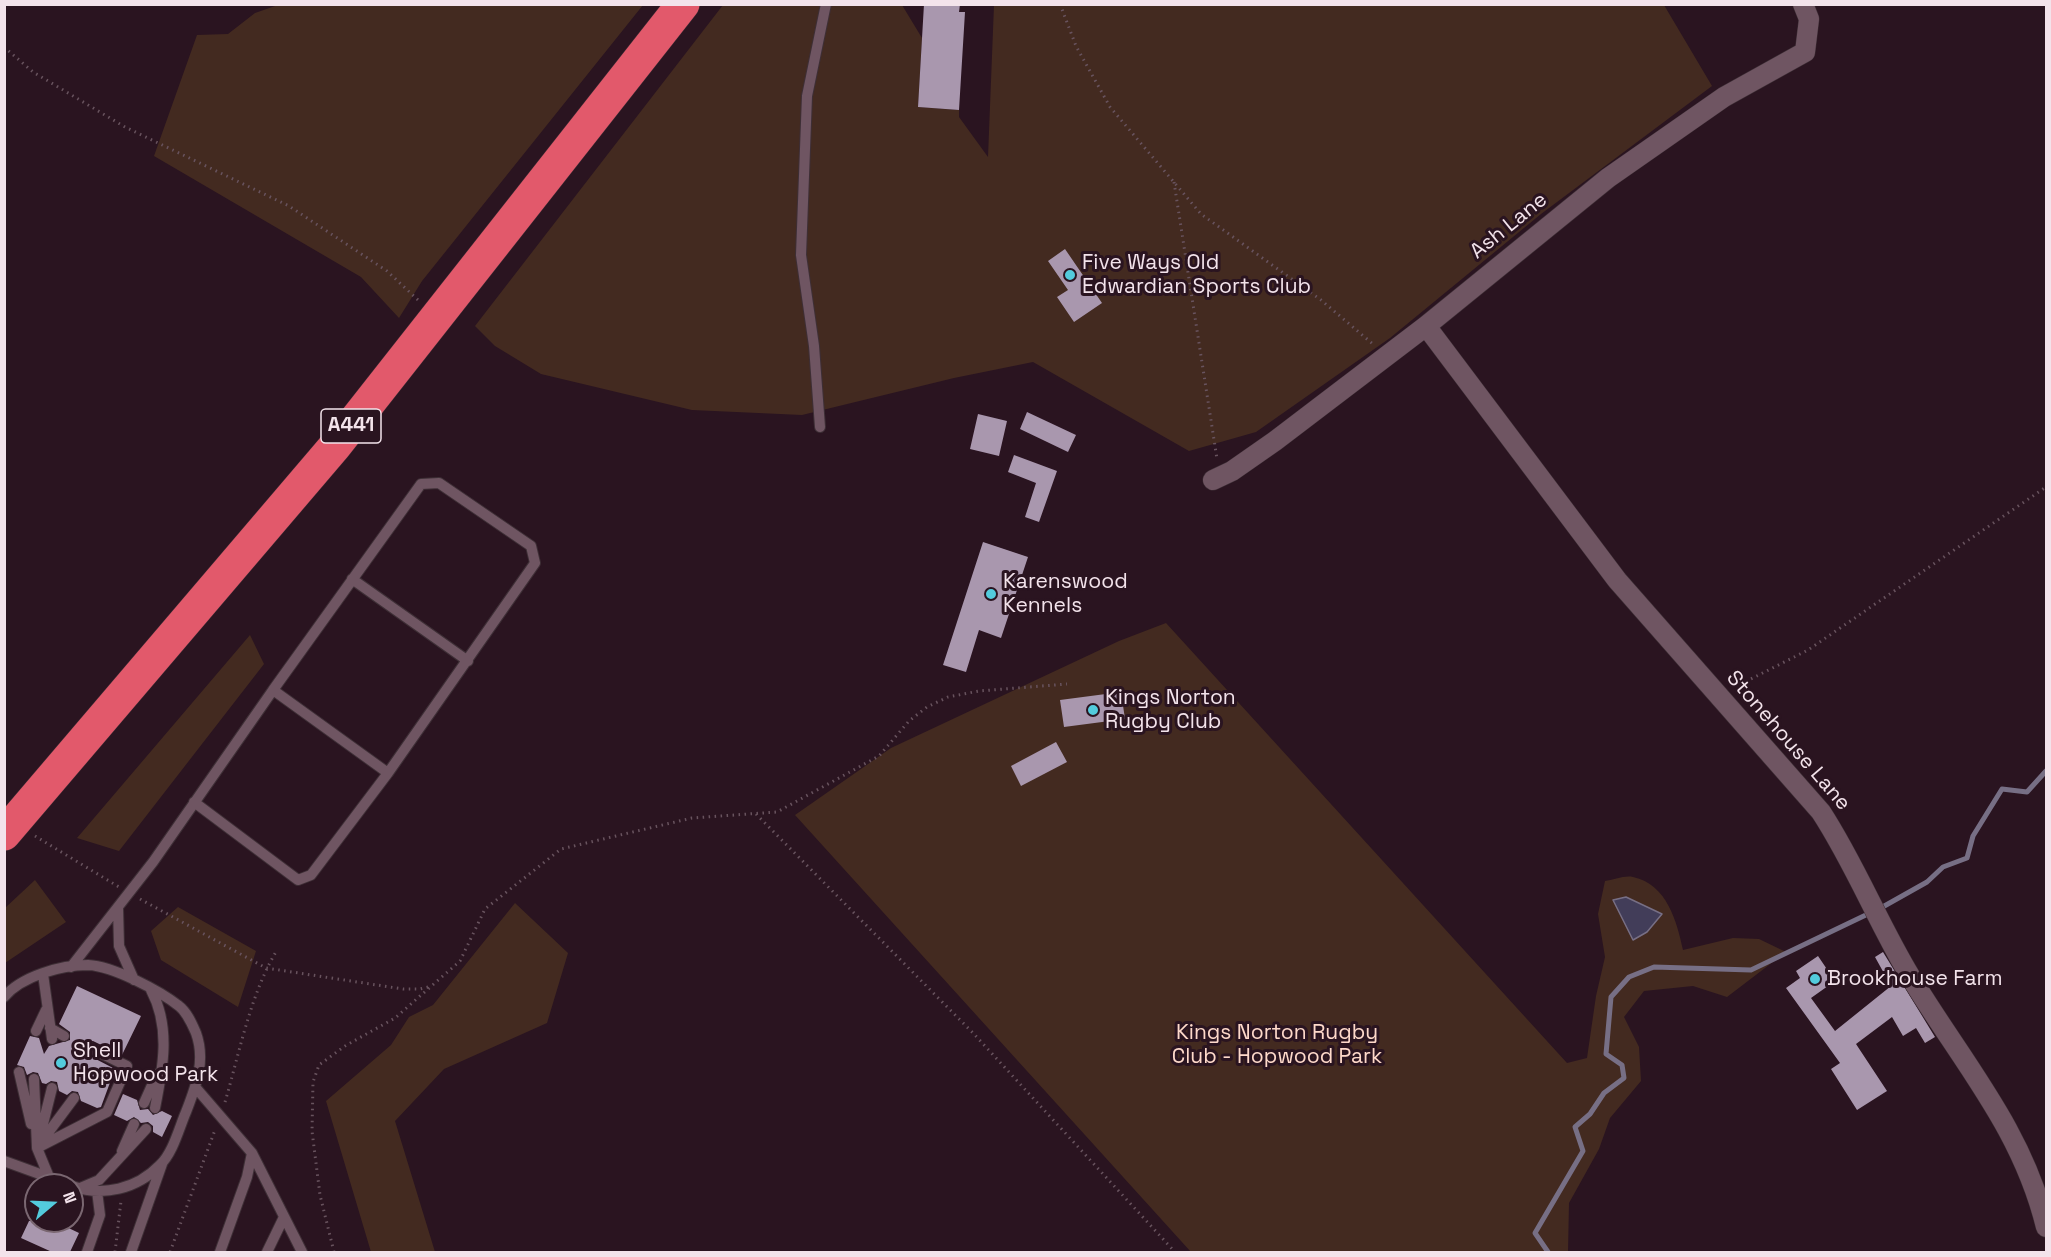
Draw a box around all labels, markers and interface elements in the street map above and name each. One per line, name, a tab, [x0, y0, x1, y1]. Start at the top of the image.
street label: Ash Lane	[1466, 187, 1552, 265]
place label: Five Ways Old Edwardian Sports Club	[1082, 250, 1311, 300]
marker: Five Ways Old Edwardian Sports Club	[1063, 268, 1077, 282]
road number: A441	[321, 409, 381, 443]
place label: Karenswood Kennels	[1003, 569, 1128, 619]
marker: Karenswood Kennels	[984, 587, 998, 601]
street label: Stonehouse Lane	[1720, 666, 1856, 816]
place label: Kings Norton Rugby Club	[1105, 685, 1236, 735]
marker: Kings Norton Rugby Club	[1086, 703, 1100, 717]
place label: Brookhouse Farm	[1827, 966, 2003, 992]
marker: Brookhouse Farm	[1808, 972, 1822, 986]
park label: Kings Norton Rugby Club - Hopwood Park	[1172, 1020, 1382, 1070]
place label: Shell Hopwood Park	[73, 1038, 218, 1088]
marker: Shell Hopwood Park	[54, 1056, 68, 1070]
north arrow	[24, 1173, 84, 1233]
text: N	[58, 1189, 81, 1206]

